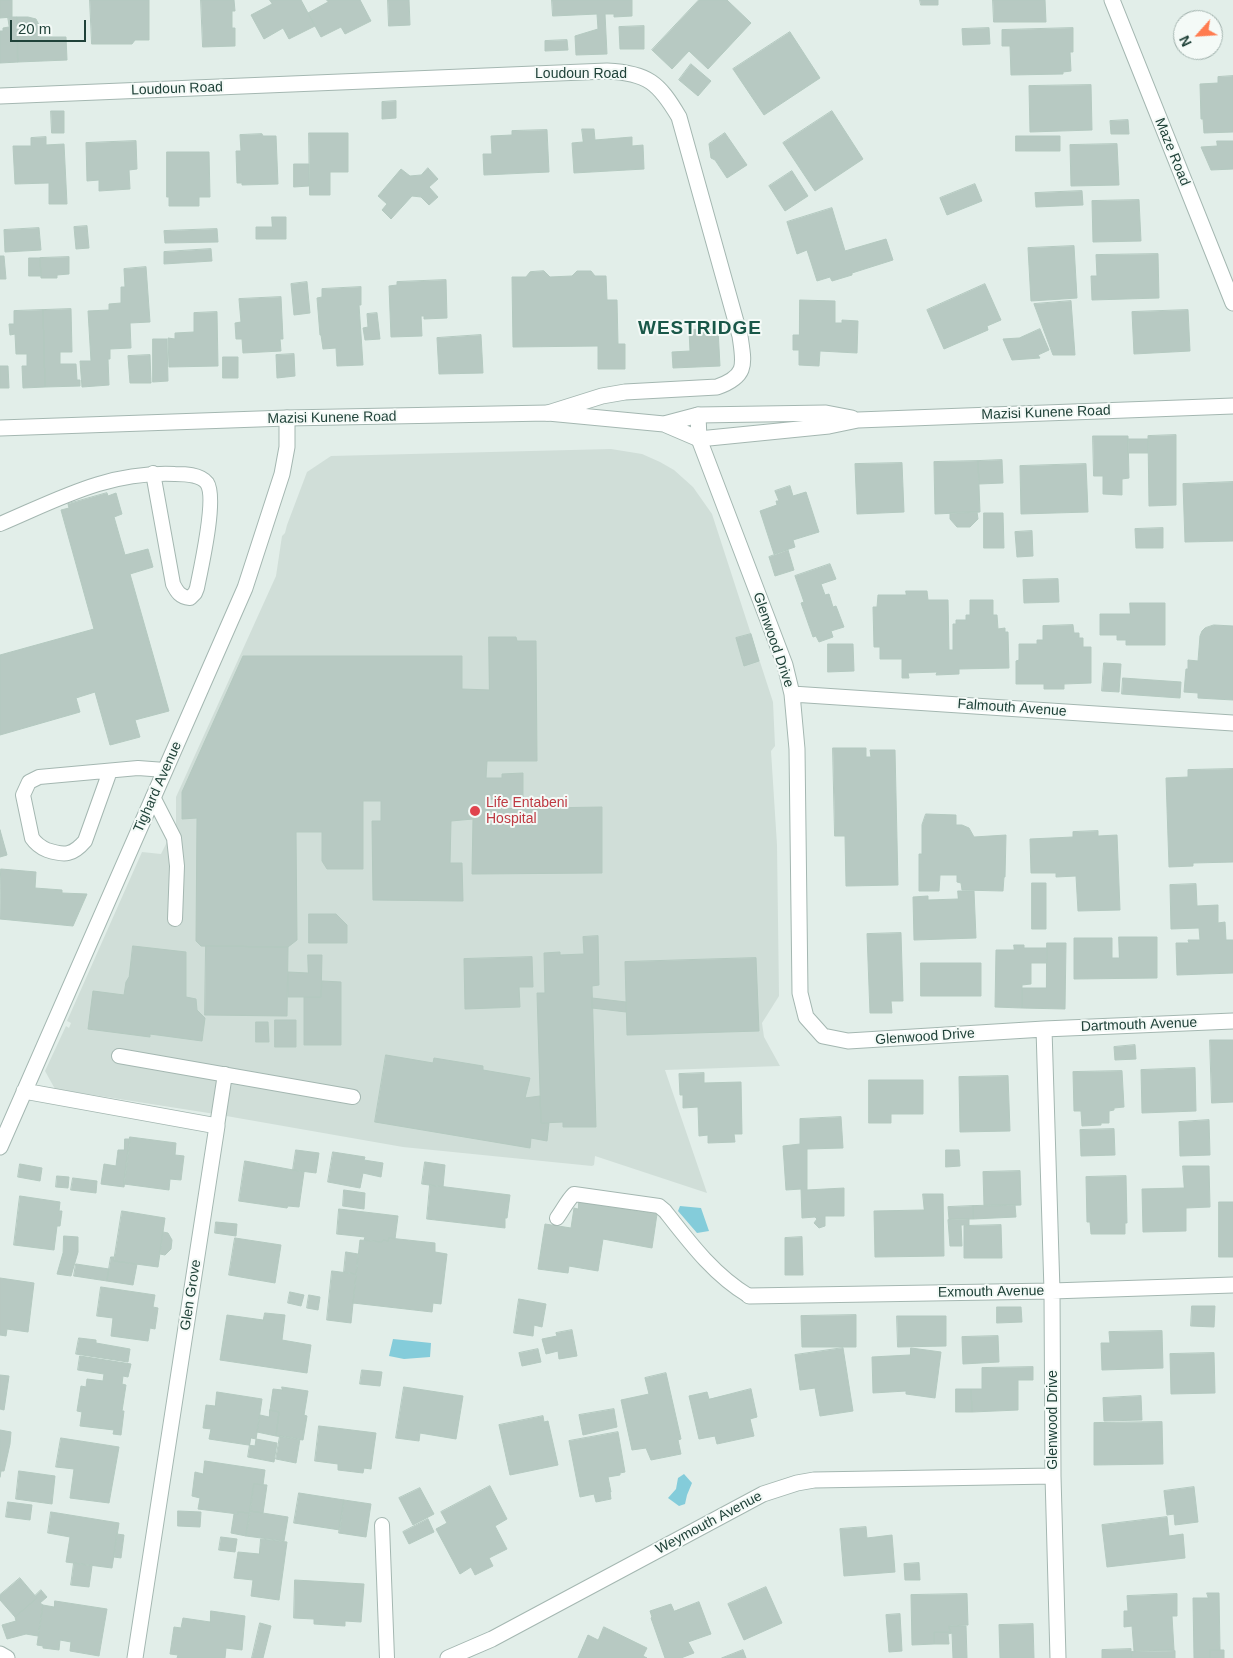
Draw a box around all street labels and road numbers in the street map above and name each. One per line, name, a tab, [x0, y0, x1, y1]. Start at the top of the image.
street label: Loudoun Road	[535, 66, 627, 82]
street label: Loudoun Road	[131, 79, 223, 99]
street label: Maze Road	[1151, 116, 1193, 188]
street label: Mazisi Kunene Road	[981, 402, 1111, 424]
street label: Mazisi Kunene Road	[267, 408, 397, 428]
street label: Glenwood Drive	[749, 590, 797, 690]
street label: Falmouth Avenue	[957, 696, 1067, 720]
street label: Tighard Avenue	[130, 739, 186, 835]
street label: Dartmouth Avenue	[1081, 1015, 1197, 1035]
street label: Glenwood Drive	[875, 1025, 975, 1049]
street label: Glen Grove	[177, 1258, 205, 1332]
street label: Exmouth Avenue	[938, 1283, 1044, 1301]
street label: Glenwood Drive	[1045, 1370, 1061, 1470]
street label: Weymouth Avenue	[653, 1488, 765, 1558]

